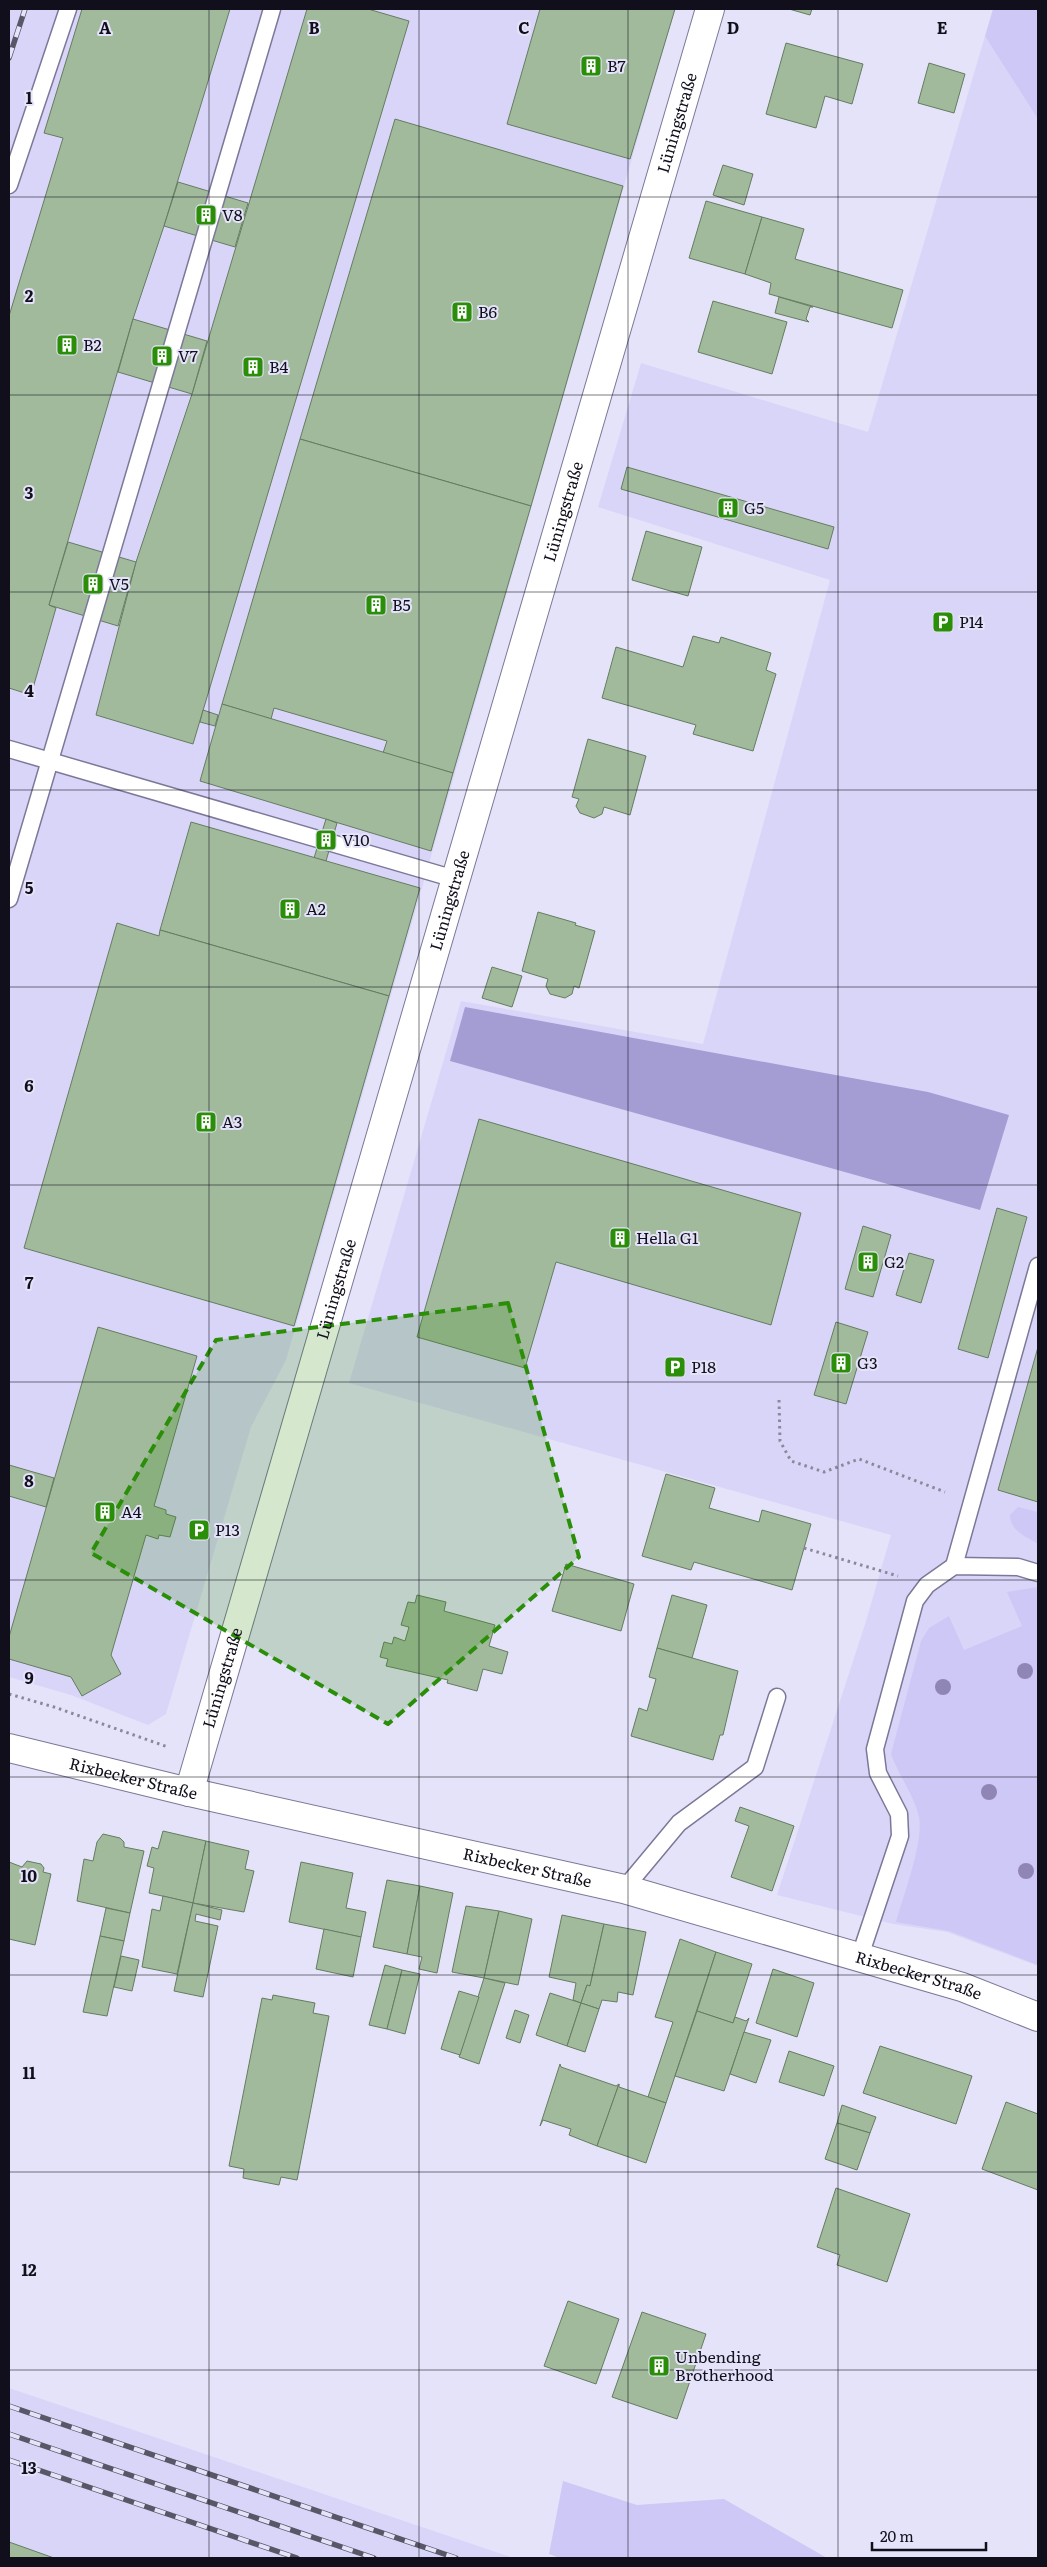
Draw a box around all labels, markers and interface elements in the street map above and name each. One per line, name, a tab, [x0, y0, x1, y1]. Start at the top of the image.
text: A	[99, 15, 111, 39]
text: B	[308, 15, 320, 39]
text: C	[518, 15, 530, 39]
text: D	[727, 15, 739, 39]
text: E	[937, 15, 948, 39]
place label: B7	[607, 53, 626, 77]
building icon: B7	[579, 54, 603, 78]
street label: Lüningstraße	[650, 69, 702, 176]
text: 1	[26, 85, 33, 109]
place label: V8	[222, 202, 243, 226]
building icon: V8	[194, 203, 218, 227]
text: 2	[25, 283, 34, 307]
place label: B6	[478, 299, 498, 323]
building icon: B6	[450, 300, 474, 324]
place label: B2	[83, 332, 102, 356]
building icon: B2	[55, 333, 79, 357]
place label: V7	[178, 343, 198, 367]
building icon: V7	[150, 344, 174, 368]
place label: B4	[269, 354, 289, 378]
building icon: B4	[241, 355, 265, 379]
street label: Lüningstraße	[536, 458, 588, 564]
text: 3	[25, 480, 34, 504]
place label: G5	[744, 495, 764, 519]
building icon: G5	[716, 496, 740, 520]
place label: V5	[109, 571, 129, 595]
building icon: V5	[81, 572, 105, 596]
place label: B5	[392, 592, 411, 616]
building icon: B5	[364, 593, 388, 617]
place label: P14	[959, 609, 984, 633]
parking icon: P14	[931, 610, 955, 634]
text: 4	[24, 678, 34, 702]
place label: V10	[342, 827, 370, 851]
building icon: V10	[314, 828, 338, 852]
street label: Lüningstraße	[423, 847, 475, 953]
text: 5	[25, 875, 34, 899]
place label: A2	[306, 896, 326, 920]
building icon: A2	[278, 897, 302, 921]
text: 6	[24, 1073, 34, 1097]
place label: A3	[222, 1109, 242, 1133]
building icon: A3	[194, 1110, 218, 1134]
place label: Hella G1	[636, 1225, 699, 1249]
building icon: Hella G1	[608, 1226, 632, 1250]
street label: Lüningstraße	[309, 1236, 361, 1342]
place label: G2	[884, 1249, 904, 1273]
building icon: G2	[856, 1250, 880, 1274]
text: 7	[25, 1270, 34, 1294]
place label: G3	[857, 1350, 878, 1374]
building icon: G3	[829, 1351, 853, 1375]
place label: P18	[691, 1354, 716, 1378]
parking icon: P18	[663, 1355, 687, 1379]
text: 8	[24, 1468, 34, 1492]
place label: A4	[121, 1499, 142, 1523]
building icon: A4	[93, 1500, 117, 1524]
place label: P13	[215, 1517, 240, 1541]
parking icon: P13	[187, 1518, 211, 1542]
street label: Lüningstraße	[195, 1624, 247, 1731]
text: 9	[24, 1665, 34, 1689]
street label: Rixbecker Straße	[67, 1750, 200, 1805]
street label: Rixbecker Straße	[461, 1840, 594, 1892]
text: 10	[21, 1863, 37, 1887]
street label: Rixbecker Straße	[853, 1944, 986, 2005]
text: 11	[22, 2060, 36, 2084]
text: 12	[21, 2257, 37, 2281]
place label: Unbending Brotherhood	[675, 2344, 774, 2386]
building icon: Unbending Brotherhood	[647, 2354, 671, 2378]
text: 13	[21, 2455, 37, 2479]
scale bar	[872, 2520, 986, 2552]
text: 20 m	[880, 2524, 914, 2547]

